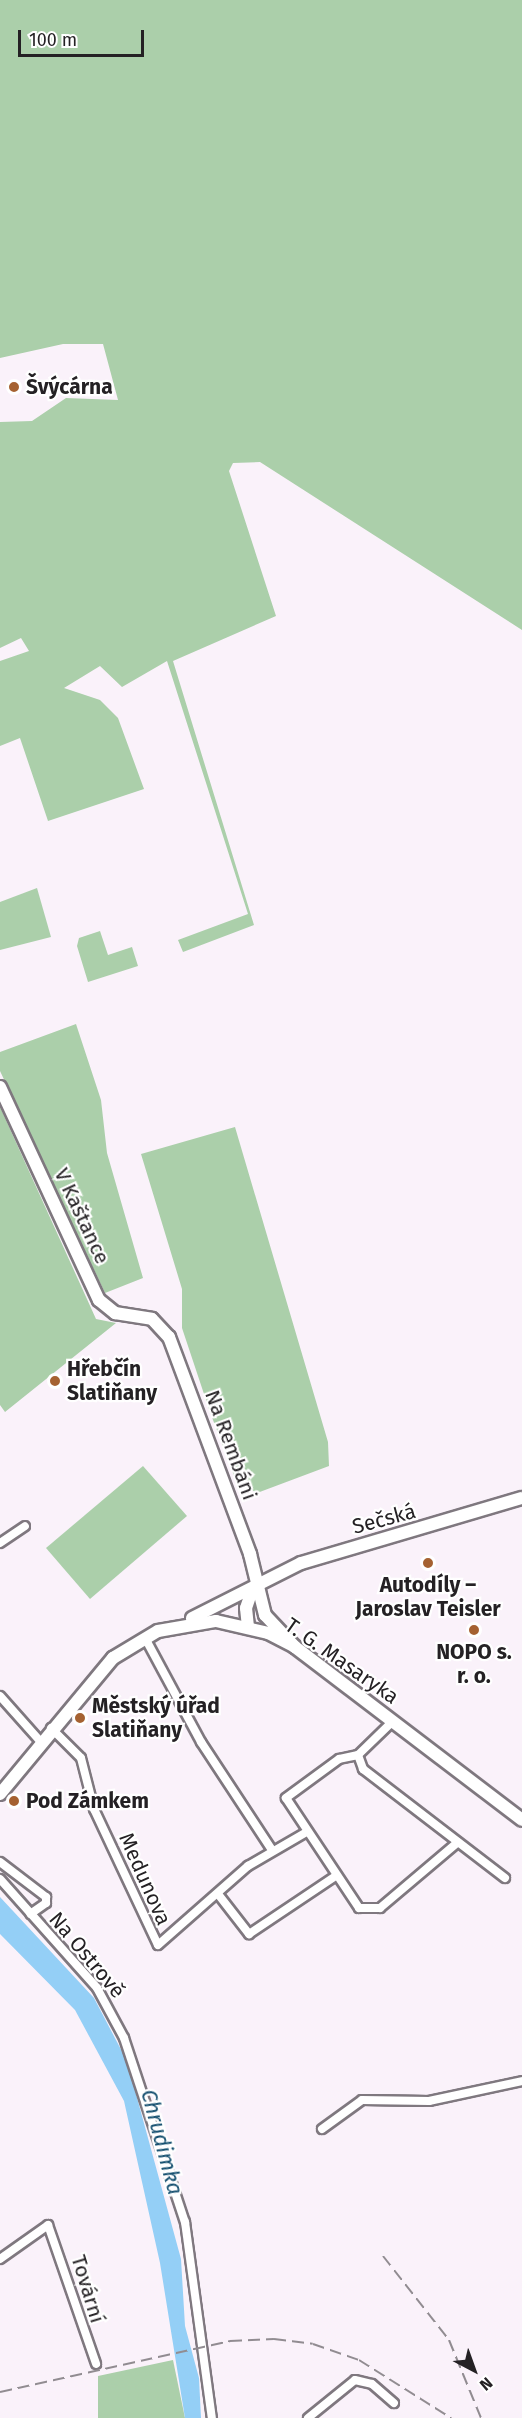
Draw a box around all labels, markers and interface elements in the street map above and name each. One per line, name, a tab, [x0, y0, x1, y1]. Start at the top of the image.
scale bar	[21, 18, 147, 56]
text: 100 m	[29, 29, 77, 51]
place label: Švýcárna	[26, 374, 113, 400]
marker: Švýcárna	[7, 380, 21, 394]
street label: V Kaštance	[49, 1164, 115, 1268]
place label: Hřebčín Slatiňany	[67, 1356, 157, 1406]
marker: Hřebčín Slatiňany	[48, 1374, 62, 1388]
street label: Na Rembáni	[199, 1387, 263, 1503]
street label: Sečská	[350, 1498, 418, 1540]
marker: Autodíly – Jaroslav Teisler	[421, 1556, 435, 1570]
place label: Autodíly – Jaroslav Teisler	[355, 1572, 501, 1622]
street label: T. G. Masaryka	[280, 1613, 404, 1709]
marker: NOPO s. r. o.	[467, 1623, 481, 1637]
place label: NOPO s. r. o.	[436, 1639, 512, 1689]
place label: Městský úřad Slatiňany	[92, 1693, 220, 1743]
marker: Městský úřad Slatiňany	[73, 1711, 87, 1725]
place label: Pod Zámkem	[26, 1788, 149, 1814]
marker: Pod Zámkem	[7, 1794, 21, 1808]
street label: Medunova	[113, 1829, 177, 1929]
street label: Na Ostrově	[44, 1907, 130, 2003]
water label: Chrudimka	[135, 2086, 189, 2198]
street label: Tovární	[66, 2252, 110, 2326]
north arrow	[444, 2340, 504, 2400]
text: N	[476, 2373, 496, 2395]

